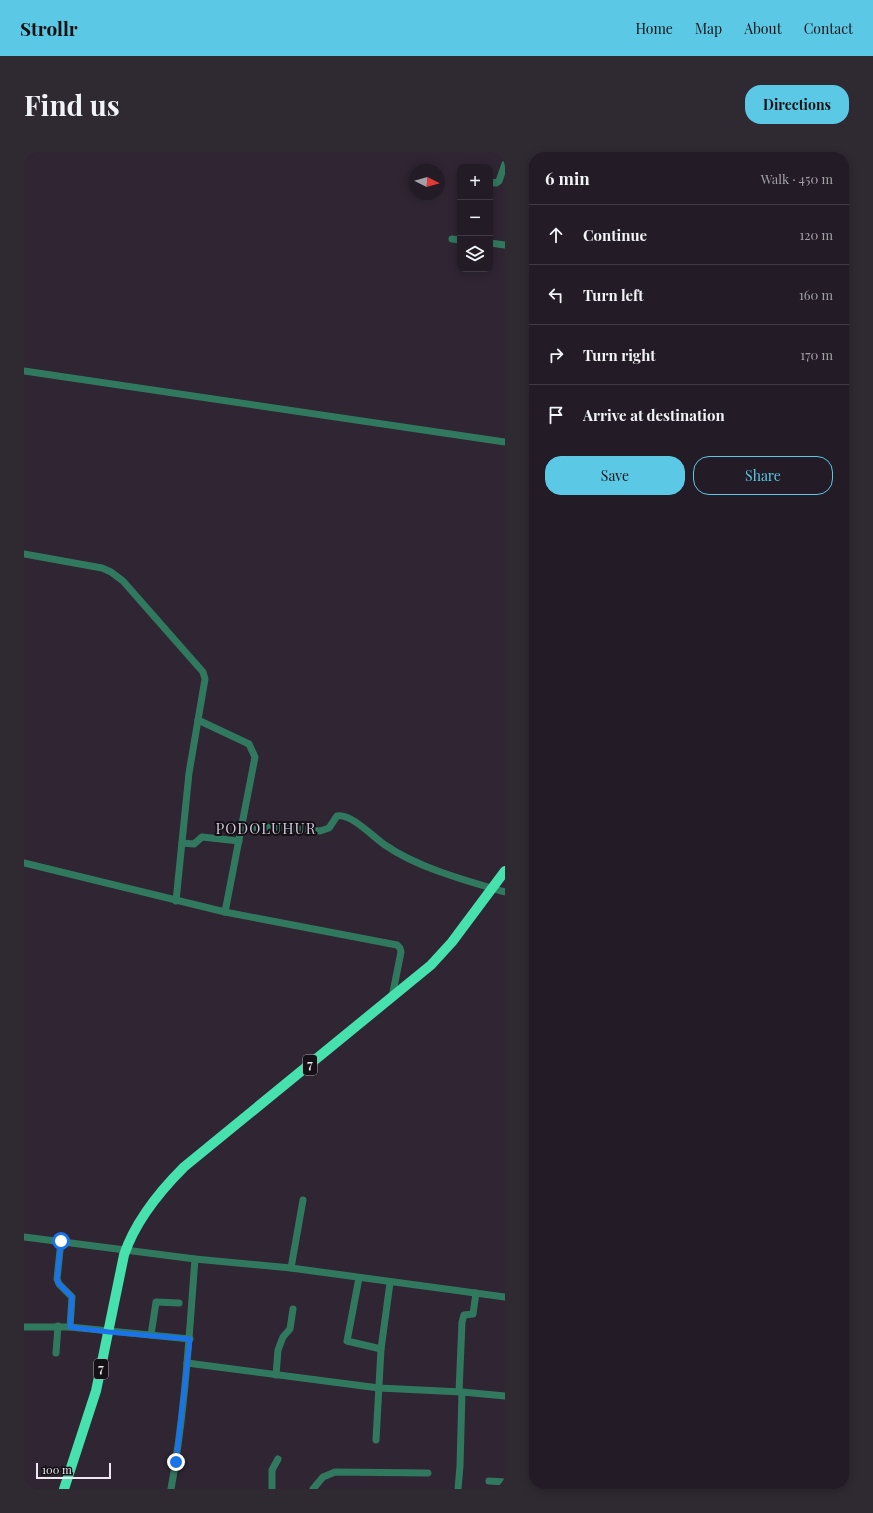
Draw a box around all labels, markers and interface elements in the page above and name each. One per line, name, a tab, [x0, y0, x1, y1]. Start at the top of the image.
text: Strollr	[20, 15, 78, 41]
text: Home	[635, 19, 673, 38]
text: Map	[695, 19, 722, 38]
text: About	[744, 19, 782, 38]
text: Contact	[804, 19, 853, 38]
button: Directions	[745, 85, 849, 124]
text: Find us	[24, 86, 120, 123]
north arrow	[409, 164, 445, 200]
map controls	[457, 164, 493, 272]
button: +	[457, 164, 493, 200]
text: 6 min	[545, 167, 590, 189]
text: Walk · 450 m	[761, 170, 833, 187]
button: −	[457, 200, 493, 236]
icon: ahead	[545, 224, 567, 246]
text: Continue	[583, 225, 647, 245]
text: 120 m	[799, 226, 833, 243]
button: layers	[457, 236, 493, 272]
icon: left	[545, 284, 567, 306]
text: Turn left	[583, 285, 644, 305]
text: 160 m	[799, 286, 833, 303]
icon: right	[545, 344, 567, 366]
text: Turn right	[583, 345, 656, 365]
text: 170 m	[800, 346, 833, 363]
icon: arrive	[545, 404, 567, 426]
text: Arrive at destination	[583, 405, 725, 425]
button: Save	[545, 456, 685, 495]
button: Share	[693, 456, 833, 495]
district label: PODOLUHUR	[216, 818, 316, 838]
road number: 7	[303, 1055, 317, 1075]
route start	[52, 1232, 70, 1250]
road number: 7	[94, 1359, 108, 1379]
route end	[167, 1453, 185, 1471]
scale bar	[36, 1461, 111, 1480]
text: 100 m	[42, 1462, 72, 1477]

